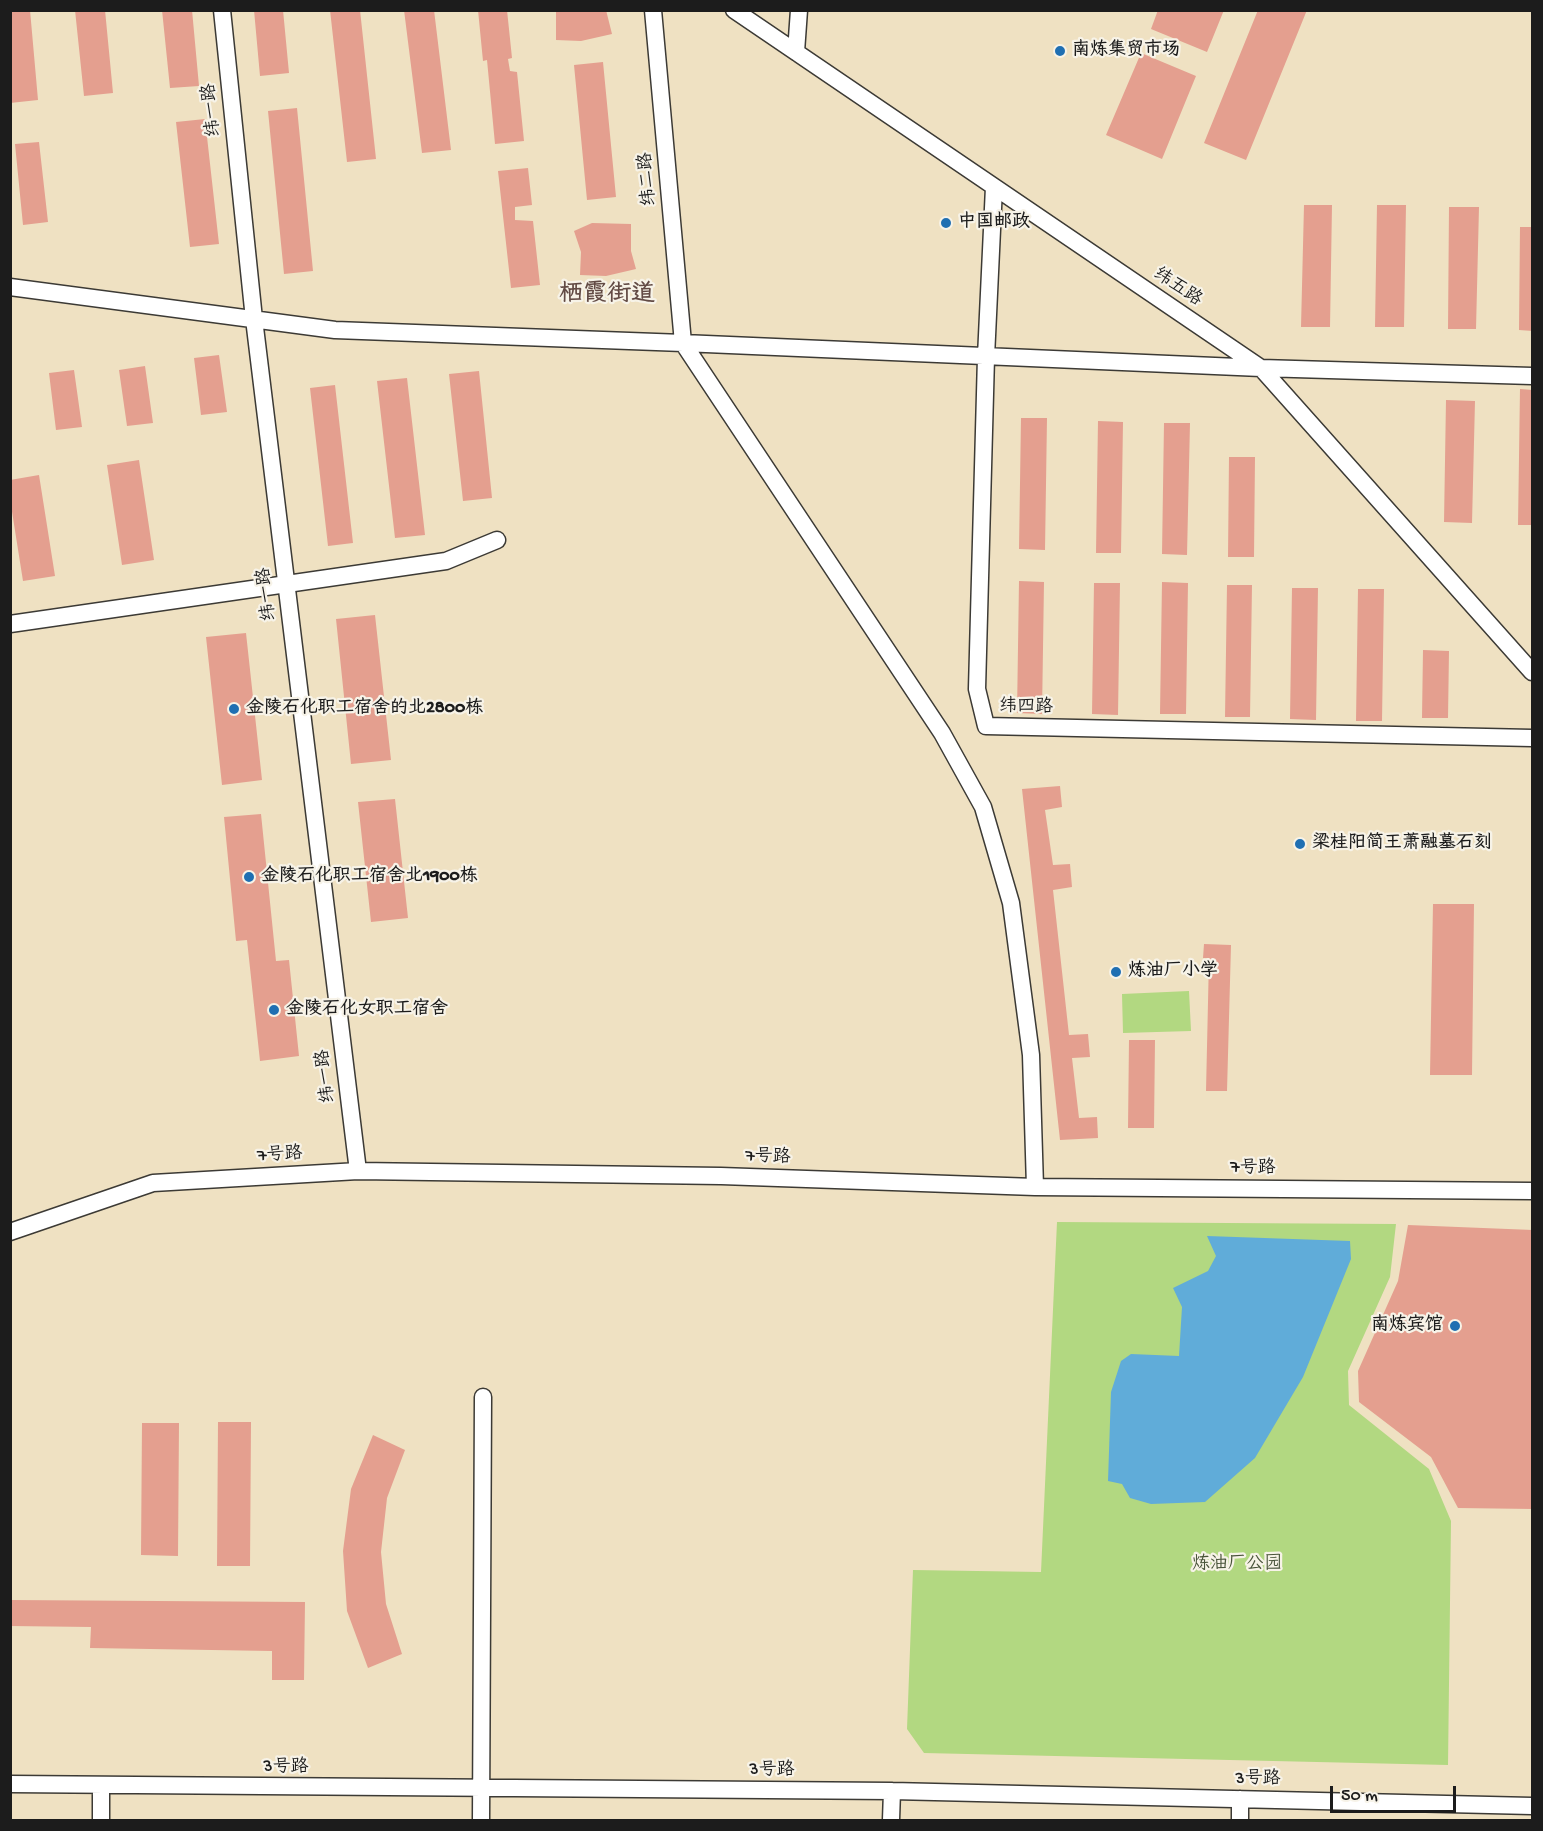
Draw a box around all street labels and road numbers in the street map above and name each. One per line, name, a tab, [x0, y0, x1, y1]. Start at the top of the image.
street label: 纬一路	[199, 82, 227, 138]
street label: 纬二路	[636, 151, 662, 207]
street label: 纬五路	[1149, 264, 1205, 312]
street label: 纬一路	[254, 566, 282, 622]
street label: 纬四路	[999, 697, 1053, 719]
street label: 纬一路	[313, 1048, 341, 1104]
street label: 7号路	[257, 1144, 303, 1168]
street label: 7号路	[745, 1146, 791, 1170]
street label: 7号路	[1230, 1158, 1276, 1180]
street label: 3号路	[263, 1757, 309, 1779]
street label: 3号路	[749, 1760, 795, 1782]
street label: 3号路	[1235, 1769, 1281, 1791]

